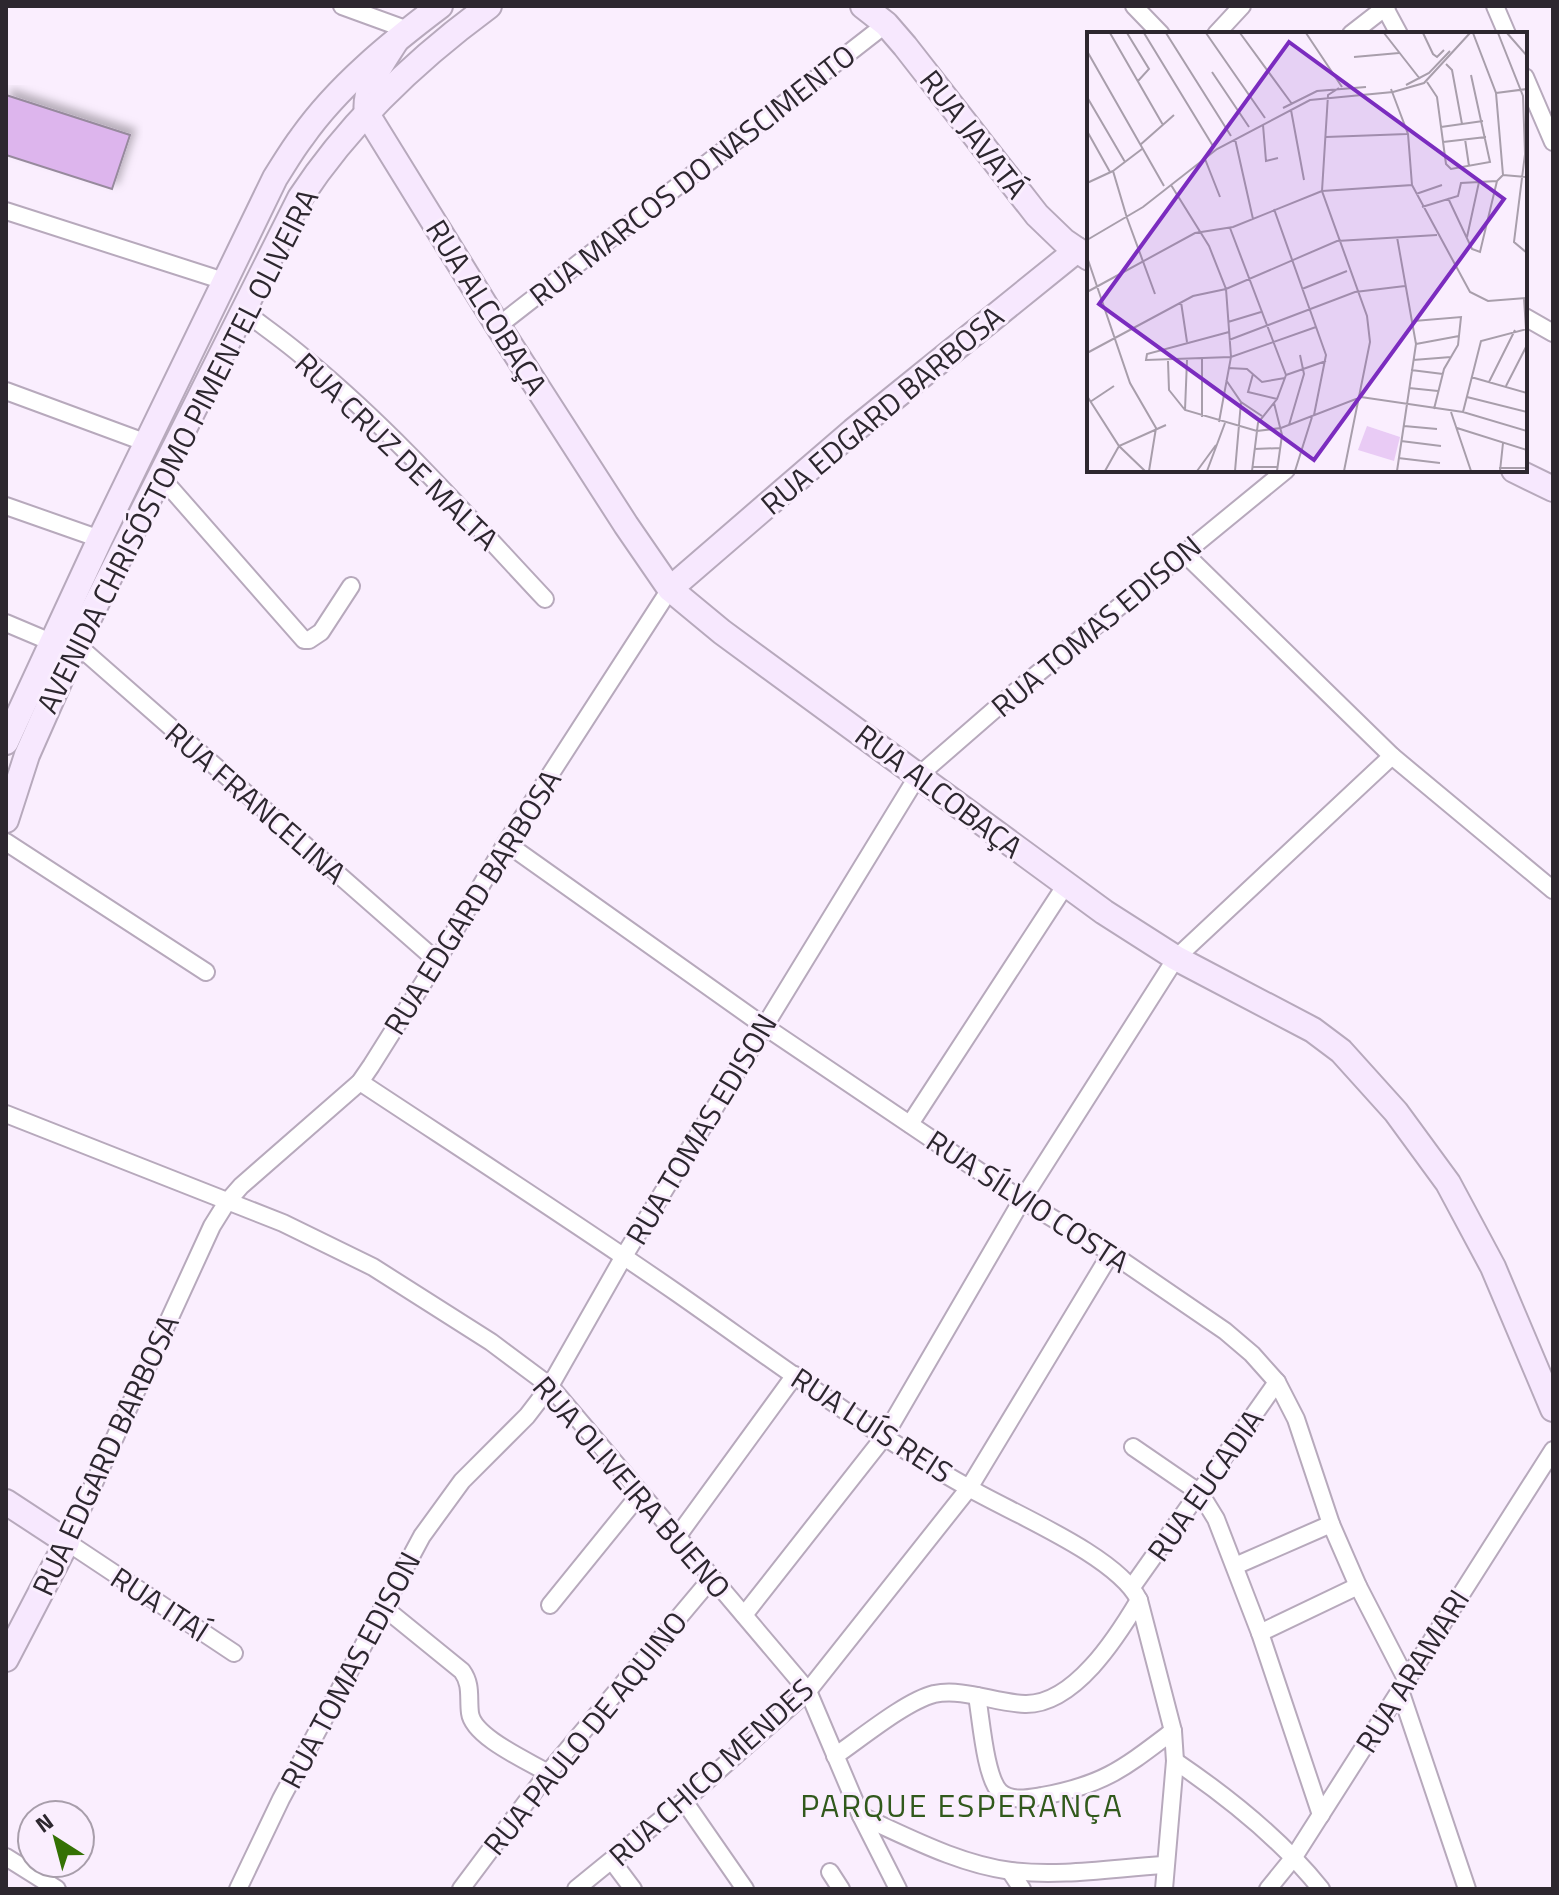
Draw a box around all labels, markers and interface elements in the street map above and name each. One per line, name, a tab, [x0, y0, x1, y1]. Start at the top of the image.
inset map	[1087, 32, 1527, 472]
street label: RUA MARCOS DO NASCIMENTO	[519, 33, 865, 317]
street label: RUA JAVATÁ	[909, 60, 1039, 209]
street label: AVENIDA CHRISÓSTOMO PIMENTEL OLIVEIRA	[24, 181, 330, 721]
street label: RUA ALCOBAÇA	[415, 210, 559, 404]
street label: RUA EDGARD BARBOSA	[750, 294, 1014, 526]
street label: RUA CRUZ DE MALTA	[285, 341, 510, 561]
street label: RUA TOMAS EDISON	[981, 524, 1211, 728]
street label: RUA FRANCELINA	[155, 711, 357, 895]
street label: RUA ALCOBAÇA	[845, 713, 1033, 869]
street label: RUA EDGARD BARBOSA	[372, 760, 573, 1044]
street label: RUA TOMAS EDISON	[614, 1005, 788, 1253]
street label: RUA SÍLVIO COSTA	[917, 1118, 1139, 1284]
street label: RUA EDGARD BARBOSA	[20, 1307, 190, 1603]
street label: RUA LUÍS REIS	[782, 1356, 962, 1494]
street label: RUA OLIVEIRA BUENO	[522, 1365, 742, 1609]
street label: RUA EUCADIA	[1135, 1399, 1275, 1571]
street label: RUA TOMAS EDISON	[268, 1543, 432, 1797]
street label: RUA ITAÍ	[102, 1555, 219, 1653]
street label: RUA ARAMARI	[1343, 1580, 1481, 1762]
street label: RUA PAULO DE AQUINO	[472, 1601, 698, 1865]
street label: RUA CHICO MENDES	[598, 1667, 824, 1877]
district label: PARQUE ESPERANÇA	[800, 1781, 1124, 1829]
north arrow	[16, 1799, 96, 1879]
text: N	[28, 1805, 60, 1841]

